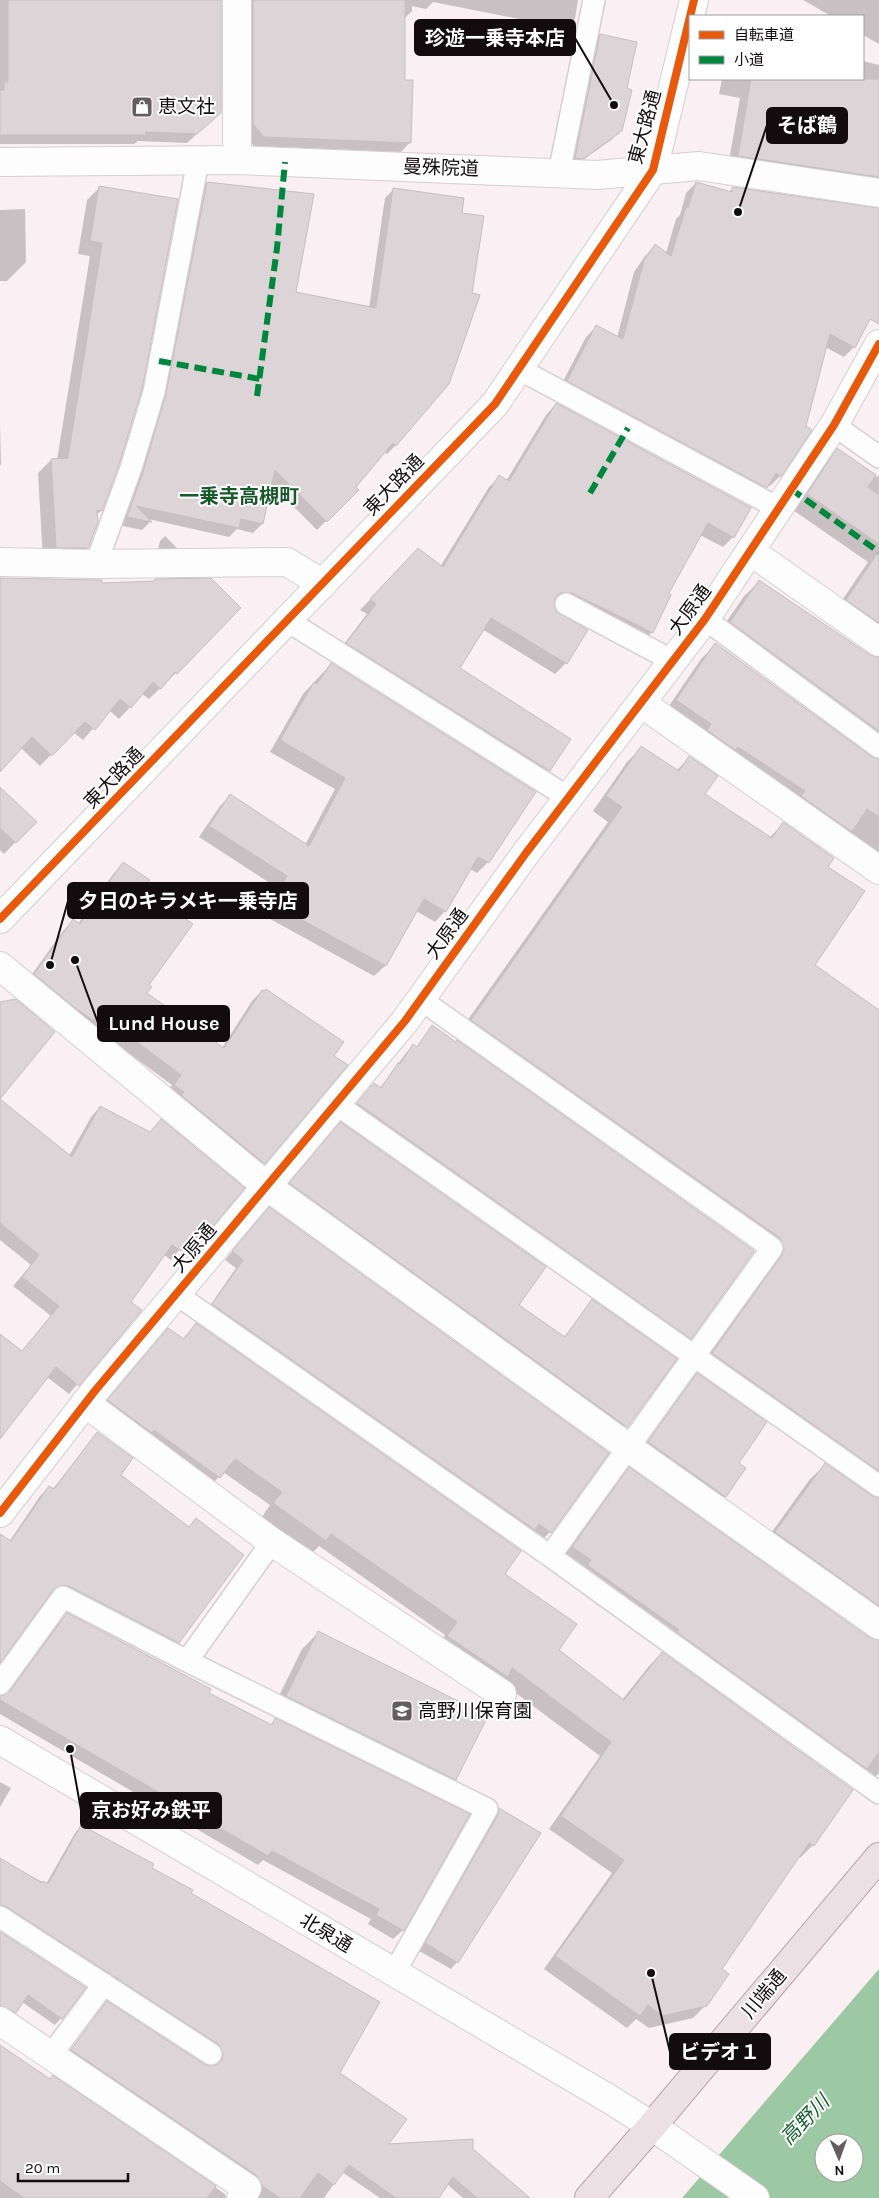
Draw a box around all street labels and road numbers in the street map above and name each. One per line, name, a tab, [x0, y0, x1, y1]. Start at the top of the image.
street label: 東大路通	[625, 87, 665, 167]
street label: 曼殊院道	[403, 156, 479, 180]
street label: 東大路通	[360, 450, 428, 520]
street label: 大原通	[664, 580, 716, 640]
street label: 東大路通	[80, 743, 148, 813]
street label: 大原通	[421, 904, 473, 964]
street label: 大原通	[167, 1219, 221, 1277]
street label: 北泉通	[296, 1909, 356, 1957]
street label: 川端通	[737, 1965, 791, 2023]

